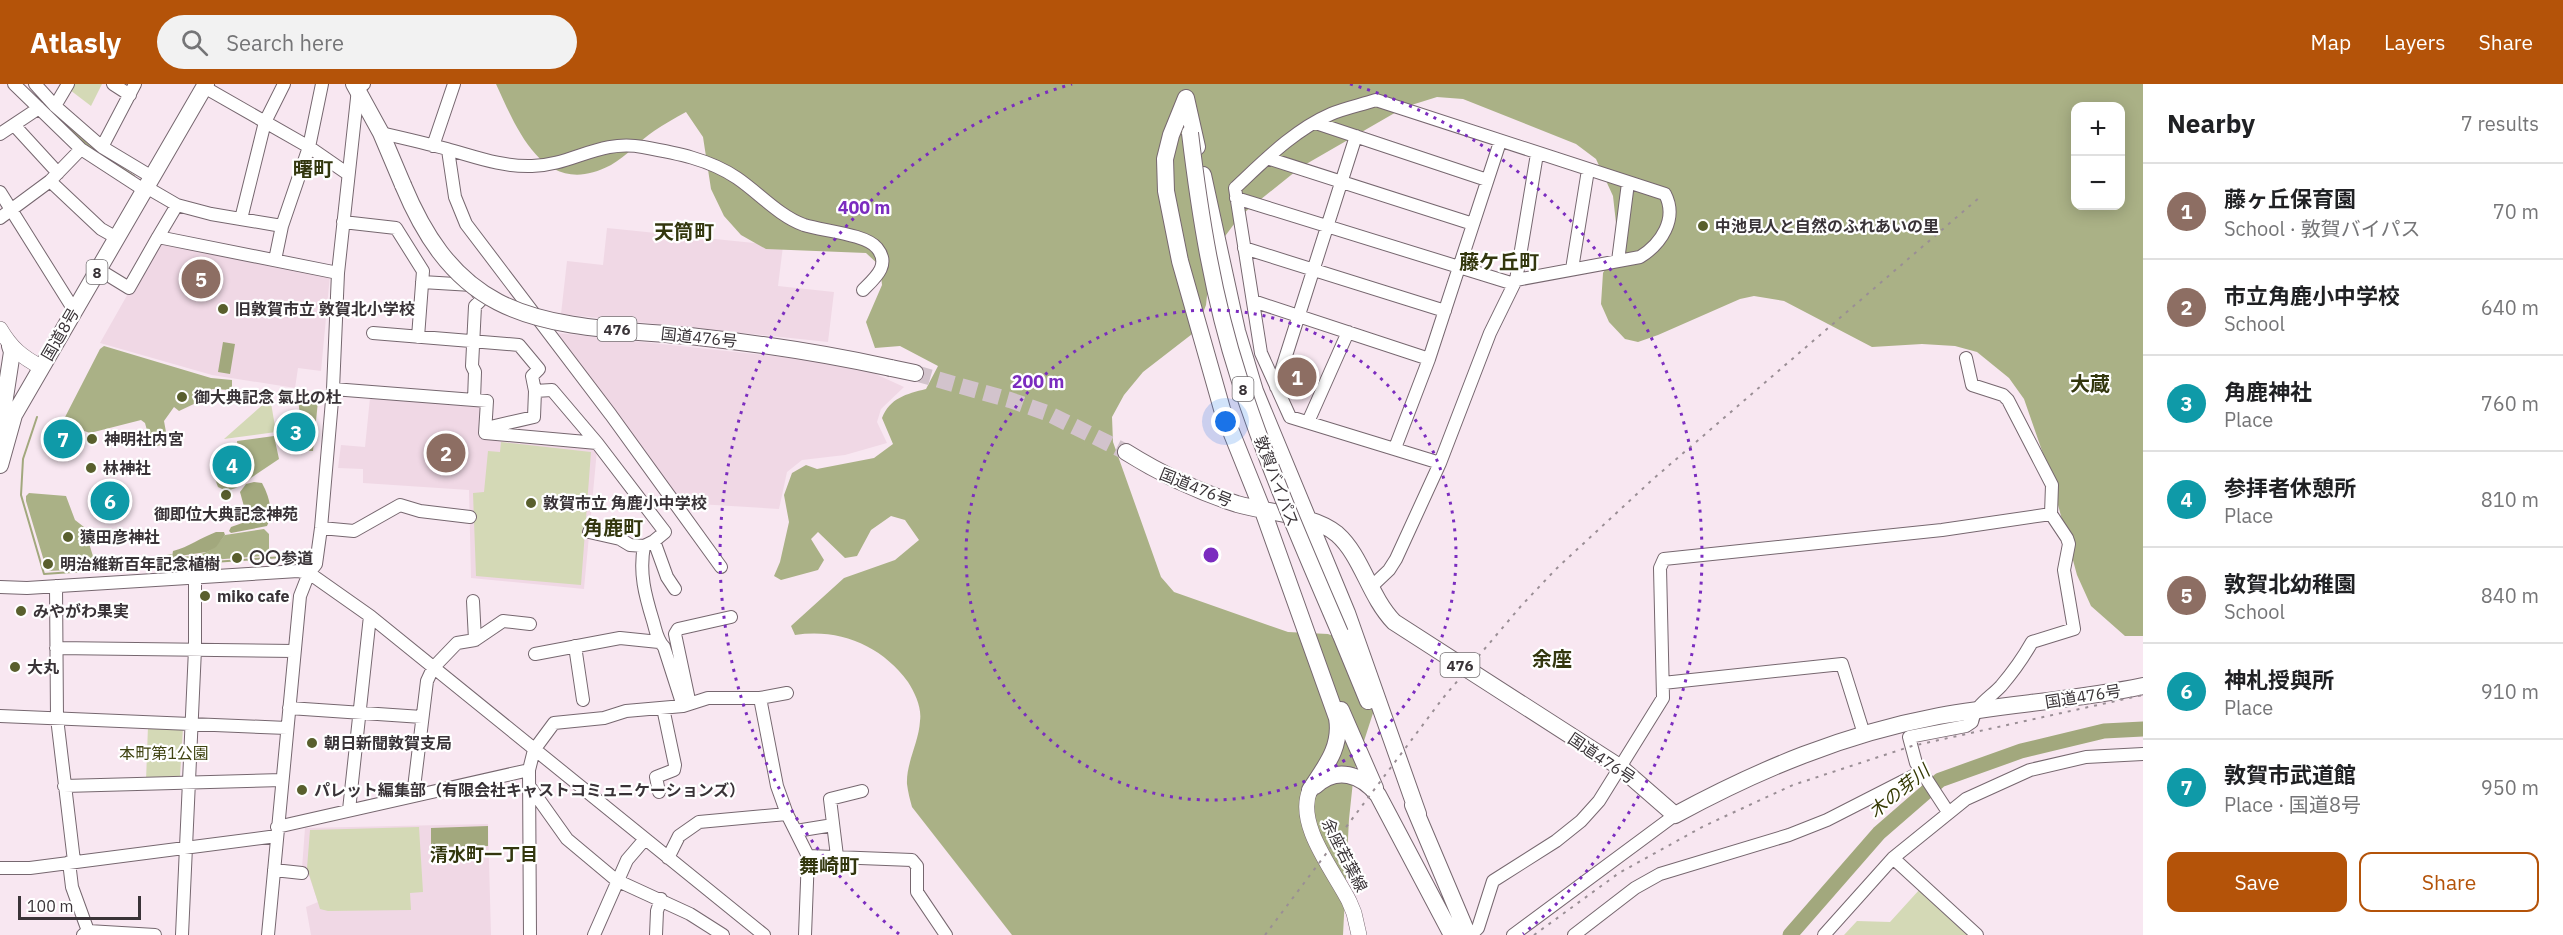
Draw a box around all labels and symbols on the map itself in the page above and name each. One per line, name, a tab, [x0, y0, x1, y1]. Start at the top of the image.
district label: 曙町	[293, 155, 333, 182]
text: 400 m	[838, 196, 890, 219]
place label: 中池見人と自然のふれあいの里	[1715, 216, 1939, 236]
district label: 天筒町	[654, 218, 714, 245]
marker: 中池見人と自然のふれあいの里	[1696, 219, 1710, 233]
district label: 藤ケ丘町	[1459, 248, 1539, 275]
pin: 5	[182, 256, 220, 302]
road number: 8	[86, 260, 108, 284]
place label: 旧敦賀市立 敦賀北小学校	[235, 299, 415, 319]
marker: 旧敦賀市立 敦賀北小学校	[216, 302, 230, 316]
street label: 国道8号	[37, 304, 83, 364]
road number: 476	[598, 317, 636, 341]
street label: 国道476号	[660, 323, 738, 351]
pin: 1	[1278, 354, 1316, 400]
text: 200 m	[1012, 370, 1064, 393]
district label: 大蔵	[2070, 370, 2110, 397]
road number: 8	[1232, 377, 1254, 401]
place label: 御大典記念 氣比の杜	[194, 387, 342, 407]
marker: 御大典記念 氣比の杜	[175, 390, 189, 404]
your location	[1211, 407, 1240, 436]
pin: 3	[276, 410, 316, 454]
pin: 7	[44, 416, 82, 462]
place label: 神明社内宮	[104, 429, 184, 449]
pin: 2	[426, 430, 466, 476]
marker: 神明社内宮	[85, 432, 99, 446]
street label: 敦賀バイパス	[1251, 433, 1303, 529]
pin: 4	[212, 442, 252, 488]
place label: 林神社	[103, 458, 151, 478]
marker: 林神社	[84, 461, 98, 475]
street label: 国道476号	[1157, 463, 1235, 511]
pin: 6	[90, 478, 130, 524]
marker: 御即位大典記念神苑	[219, 488, 233, 502]
place label: 敦賀市立 角鹿小中学校	[543, 493, 707, 513]
marker: 敦賀市立 角鹿小中学校	[524, 496, 538, 510]
place label: 御即位大典記念神苑	[154, 504, 298, 524]
district label: 角鹿町	[583, 514, 643, 541]
place label: 猿田彦神社	[80, 527, 160, 547]
marker: 猿田彦神社	[61, 530, 75, 544]
centre of rings	[1201, 545, 1221, 565]
place label: 〇〇参道	[249, 548, 313, 568]
marker: 〇〇参道	[230, 551, 244, 565]
place label: 明治維新百年記念植樹	[60, 554, 220, 574]
marker: 明治維新百年記念植樹	[41, 557, 55, 571]
place label: miko cafe	[217, 586, 290, 606]
marker: miko cafe	[198, 589, 212, 603]
place label: みやがわ果実	[33, 601, 129, 621]
marker: みやがわ果実	[14, 604, 28, 618]
district label: 余座	[1532, 645, 1572, 672]
road number: 476	[1440, 653, 1480, 677]
place label: 大丸	[27, 657, 59, 677]
marker: 大丸	[8, 660, 22, 674]
street label: 国道476号	[2044, 680, 2122, 712]
street label: 国道476号	[1565, 728, 1639, 788]
place label: 朝日新聞敦賀支局	[324, 733, 452, 753]
marker: 朝日新聞敦賀支局	[305, 736, 319, 750]
park label: 本町第1公園	[119, 743, 209, 763]
water label: 木の芽川	[1864, 758, 1936, 823]
place label: パレット編集部（有限会社キャストコミュニケーションズ）	[314, 780, 745, 800]
marker: パレット編集部（有限会社キャストコミュニケーションズ）	[295, 783, 309, 797]
street label: 余座若葉線	[1318, 815, 1372, 895]
district label: 清水町一丁目	[430, 843, 538, 866]
district label: 舞崎町	[799, 852, 859, 879]
scale bar	[18, 893, 141, 920]

